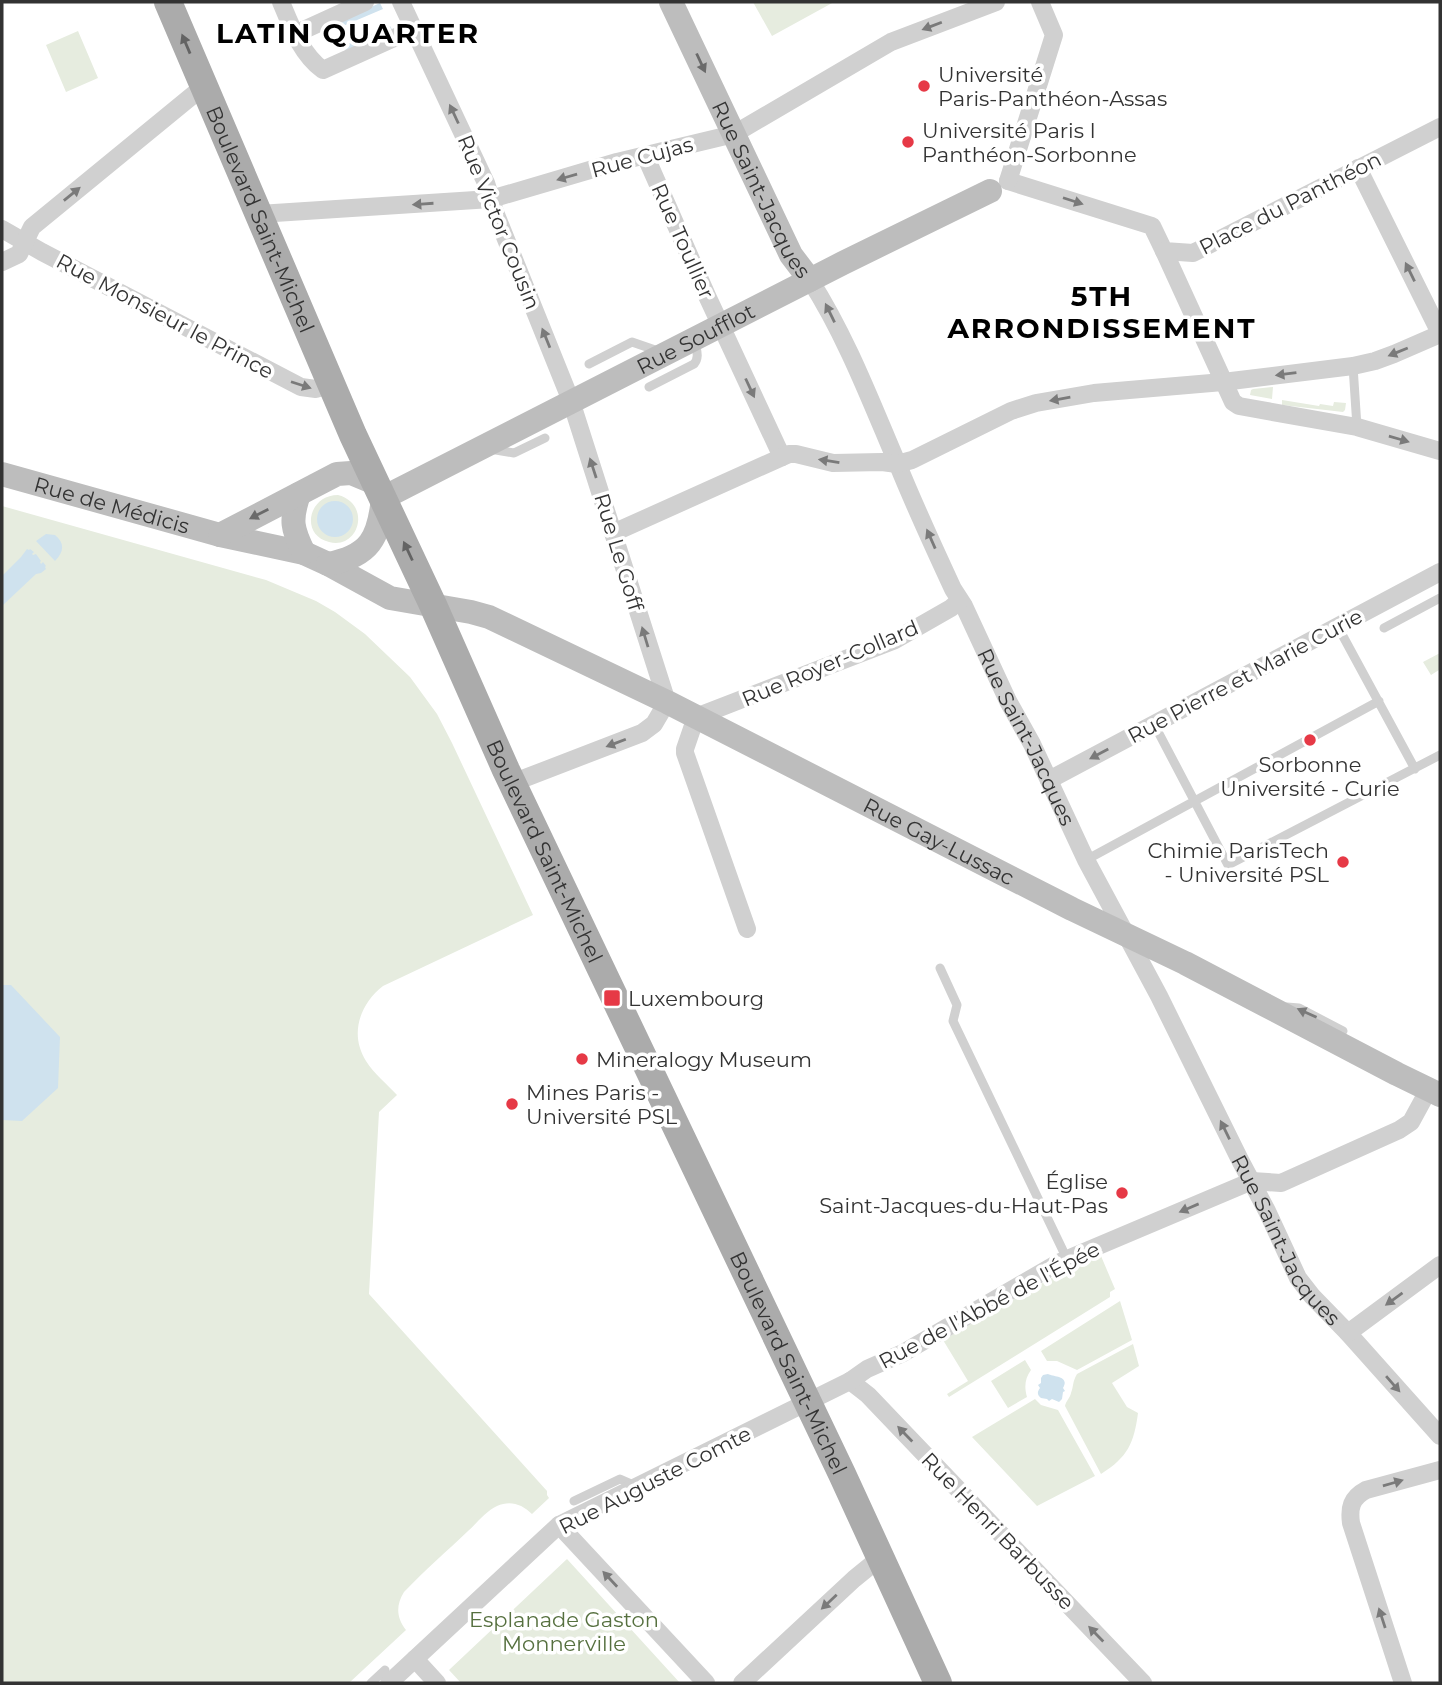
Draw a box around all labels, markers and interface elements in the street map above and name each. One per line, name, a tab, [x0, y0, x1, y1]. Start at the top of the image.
district label: LATIN QUARTER	[216, 16, 480, 50]
one-way arrow	[922, 21, 943, 32]
one-way arrow	[180, 34, 192, 54]
one-way arrow	[695, 53, 706, 74]
place label: Université Paris-Panthéon-Assas	[938, 62, 1167, 111]
marker: Université Paris-Panthéon-Assas	[916, 78, 932, 94]
street label: Rue Saint-Jacques	[707, 97, 816, 283]
street label: Boulevard Saint-Michel	[201, 102, 320, 336]
one-way arrow	[448, 104, 460, 124]
place label: Université Paris I Panthéon-Sorbonne	[922, 118, 1137, 167]
street label: Rue Victor Cousin	[453, 131, 545, 313]
street label: Rue Cujas	[588, 131, 696, 183]
marker: Université Paris I Panthéon-Sorbonne	[900, 134, 916, 150]
street label: Place du Panthéon	[1195, 146, 1385, 260]
one-way arrow	[556, 172, 577, 182]
street label: Rue Toullier	[646, 179, 720, 303]
one-way arrow	[62, 187, 80, 202]
one-way arrow	[1063, 197, 1084, 207]
one-way arrow	[412, 199, 434, 210]
street label: Rue Monsieur le Prince	[52, 248, 278, 384]
one-way arrow	[1404, 262, 1415, 282]
district label: 5TH ARRONDISSEMENT	[946, 279, 1257, 345]
street label: Rue Soufflot	[632, 298, 759, 379]
one-way arrow	[824, 302, 836, 322]
one-way arrow	[541, 327, 552, 348]
one-way arrow	[1387, 347, 1408, 358]
one-way arrow	[1274, 369, 1296, 380]
one-way arrow	[744, 378, 756, 398]
one-way arrow	[290, 380, 311, 390]
one-way arrow	[1048, 394, 1070, 405]
one-way arrow	[1388, 434, 1410, 445]
one-way arrow	[818, 455, 840, 466]
one-way arrow	[587, 457, 597, 478]
street label: Rue de Médicis	[31, 471, 192, 538]
street label: Rue Le Goff	[589, 490, 649, 615]
one-way arrow	[249, 508, 269, 520]
one-way arrow	[925, 529, 937, 549]
one-way arrow	[402, 541, 413, 562]
street label: Rue Pierre et Marie Curie	[1123, 603, 1367, 749]
street label: Rue Royer-Collard	[738, 615, 922, 711]
one-way arrow	[640, 626, 650, 647]
street label: Rue Saint-Jacques	[973, 644, 1081, 829]
marker: Sorbonne Université - Curie	[1302, 732, 1318, 748]
street label: Boulevard Saint-Michel	[482, 735, 609, 967]
one-way arrow	[605, 738, 626, 749]
one-way arrow	[1089, 748, 1109, 760]
place label: Sorbonne Université - Curie	[1220, 752, 1400, 801]
street label: Rue Gay-Lussac	[859, 792, 1019, 890]
place label: Chimie ParisTech - Université PSL	[1147, 838, 1330, 887]
marker: Chimie ParisTech - Université PSL	[1335, 854, 1351, 870]
place label: Luxembourg	[628, 986, 764, 1011]
marker: Luxembourg	[602, 988, 622, 1008]
one-way arrow	[1296, 1007, 1317, 1018]
place label: Mineralogy Museum	[596, 1047, 812, 1072]
marker: Mineralogy Museum	[574, 1051, 590, 1067]
place label: Mines Paris - Université PSL	[526, 1080, 678, 1129]
marker: Mines Paris - Université PSL	[504, 1096, 520, 1112]
one-way arrow	[1219, 1120, 1231, 1140]
street label: Rue Saint-Jacques	[1227, 1150, 1346, 1330]
place label: Église Saint-Jacques-du-Haut-Pas	[819, 1169, 1108, 1218]
marker: Église Saint-Jacques-du-Haut-Pas	[1114, 1185, 1130, 1201]
one-way arrow	[1179, 1202, 1199, 1214]
street label: Rue de l'Abbé de l'Épée	[874, 1236, 1104, 1374]
street label: Boulevard Saint-Michel	[725, 1247, 853, 1478]
one-way arrow	[1385, 1292, 1403, 1306]
one-way arrow	[1385, 1375, 1401, 1393]
street label: Rue Auguste Comte	[555, 1421, 755, 1539]
one-way arrow	[897, 1425, 914, 1442]
street label: Rue Henri Barbusse	[916, 1447, 1080, 1615]
one-way arrow	[1383, 1477, 1404, 1487]
one-way arrow	[601, 1571, 618, 1588]
one-way arrow	[821, 1594, 838, 1610]
park label: Esplanade Gaston Monnerville	[469, 1607, 659, 1656]
one-way arrow	[1376, 1608, 1386, 1629]
one-way arrow	[1088, 1626, 1104, 1643]

